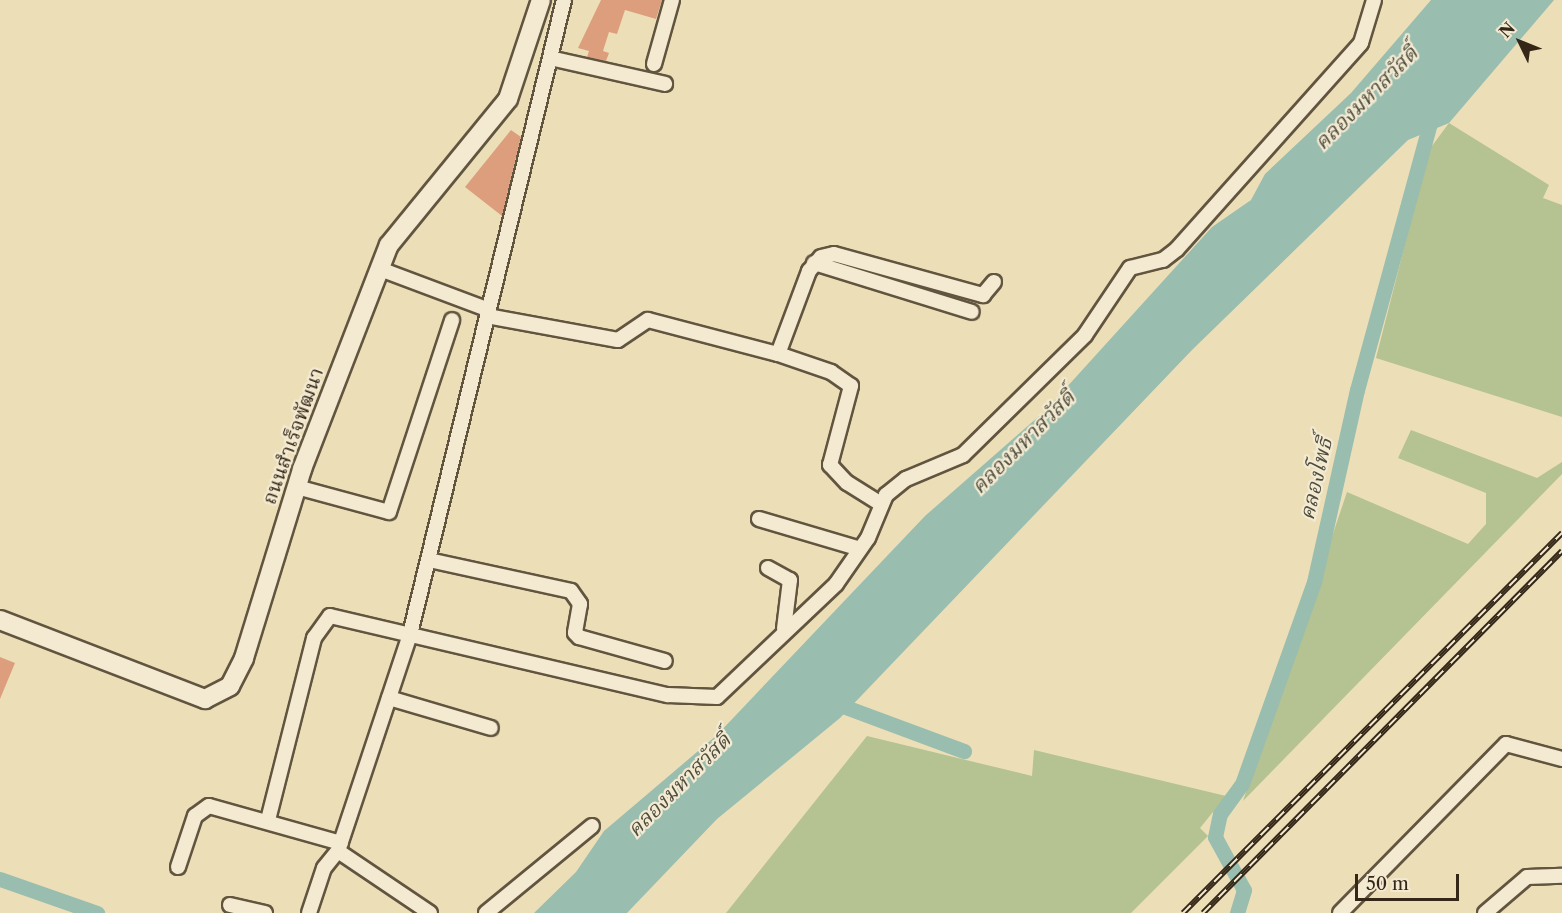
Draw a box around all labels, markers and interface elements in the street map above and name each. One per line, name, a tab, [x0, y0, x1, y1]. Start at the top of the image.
north arrow	[1490, 12, 1550, 72]
text: N	[1495, 18, 1519, 42]
water label: คลองมหาสวัสดิ์	[1309, 41, 1423, 155]
street label: ถนนสำเร็จพัฒนา	[257, 364, 329, 508]
water label: คลองมหาสวัสดิ์	[966, 385, 1080, 499]
water label: คลองโพธิ์	[1294, 435, 1338, 523]
water label: คลองมหาสวัสดิ์	[622, 728, 736, 842]
scale bar	[1358, 862, 1462, 900]
text: 50 m	[1366, 873, 1409, 895]

